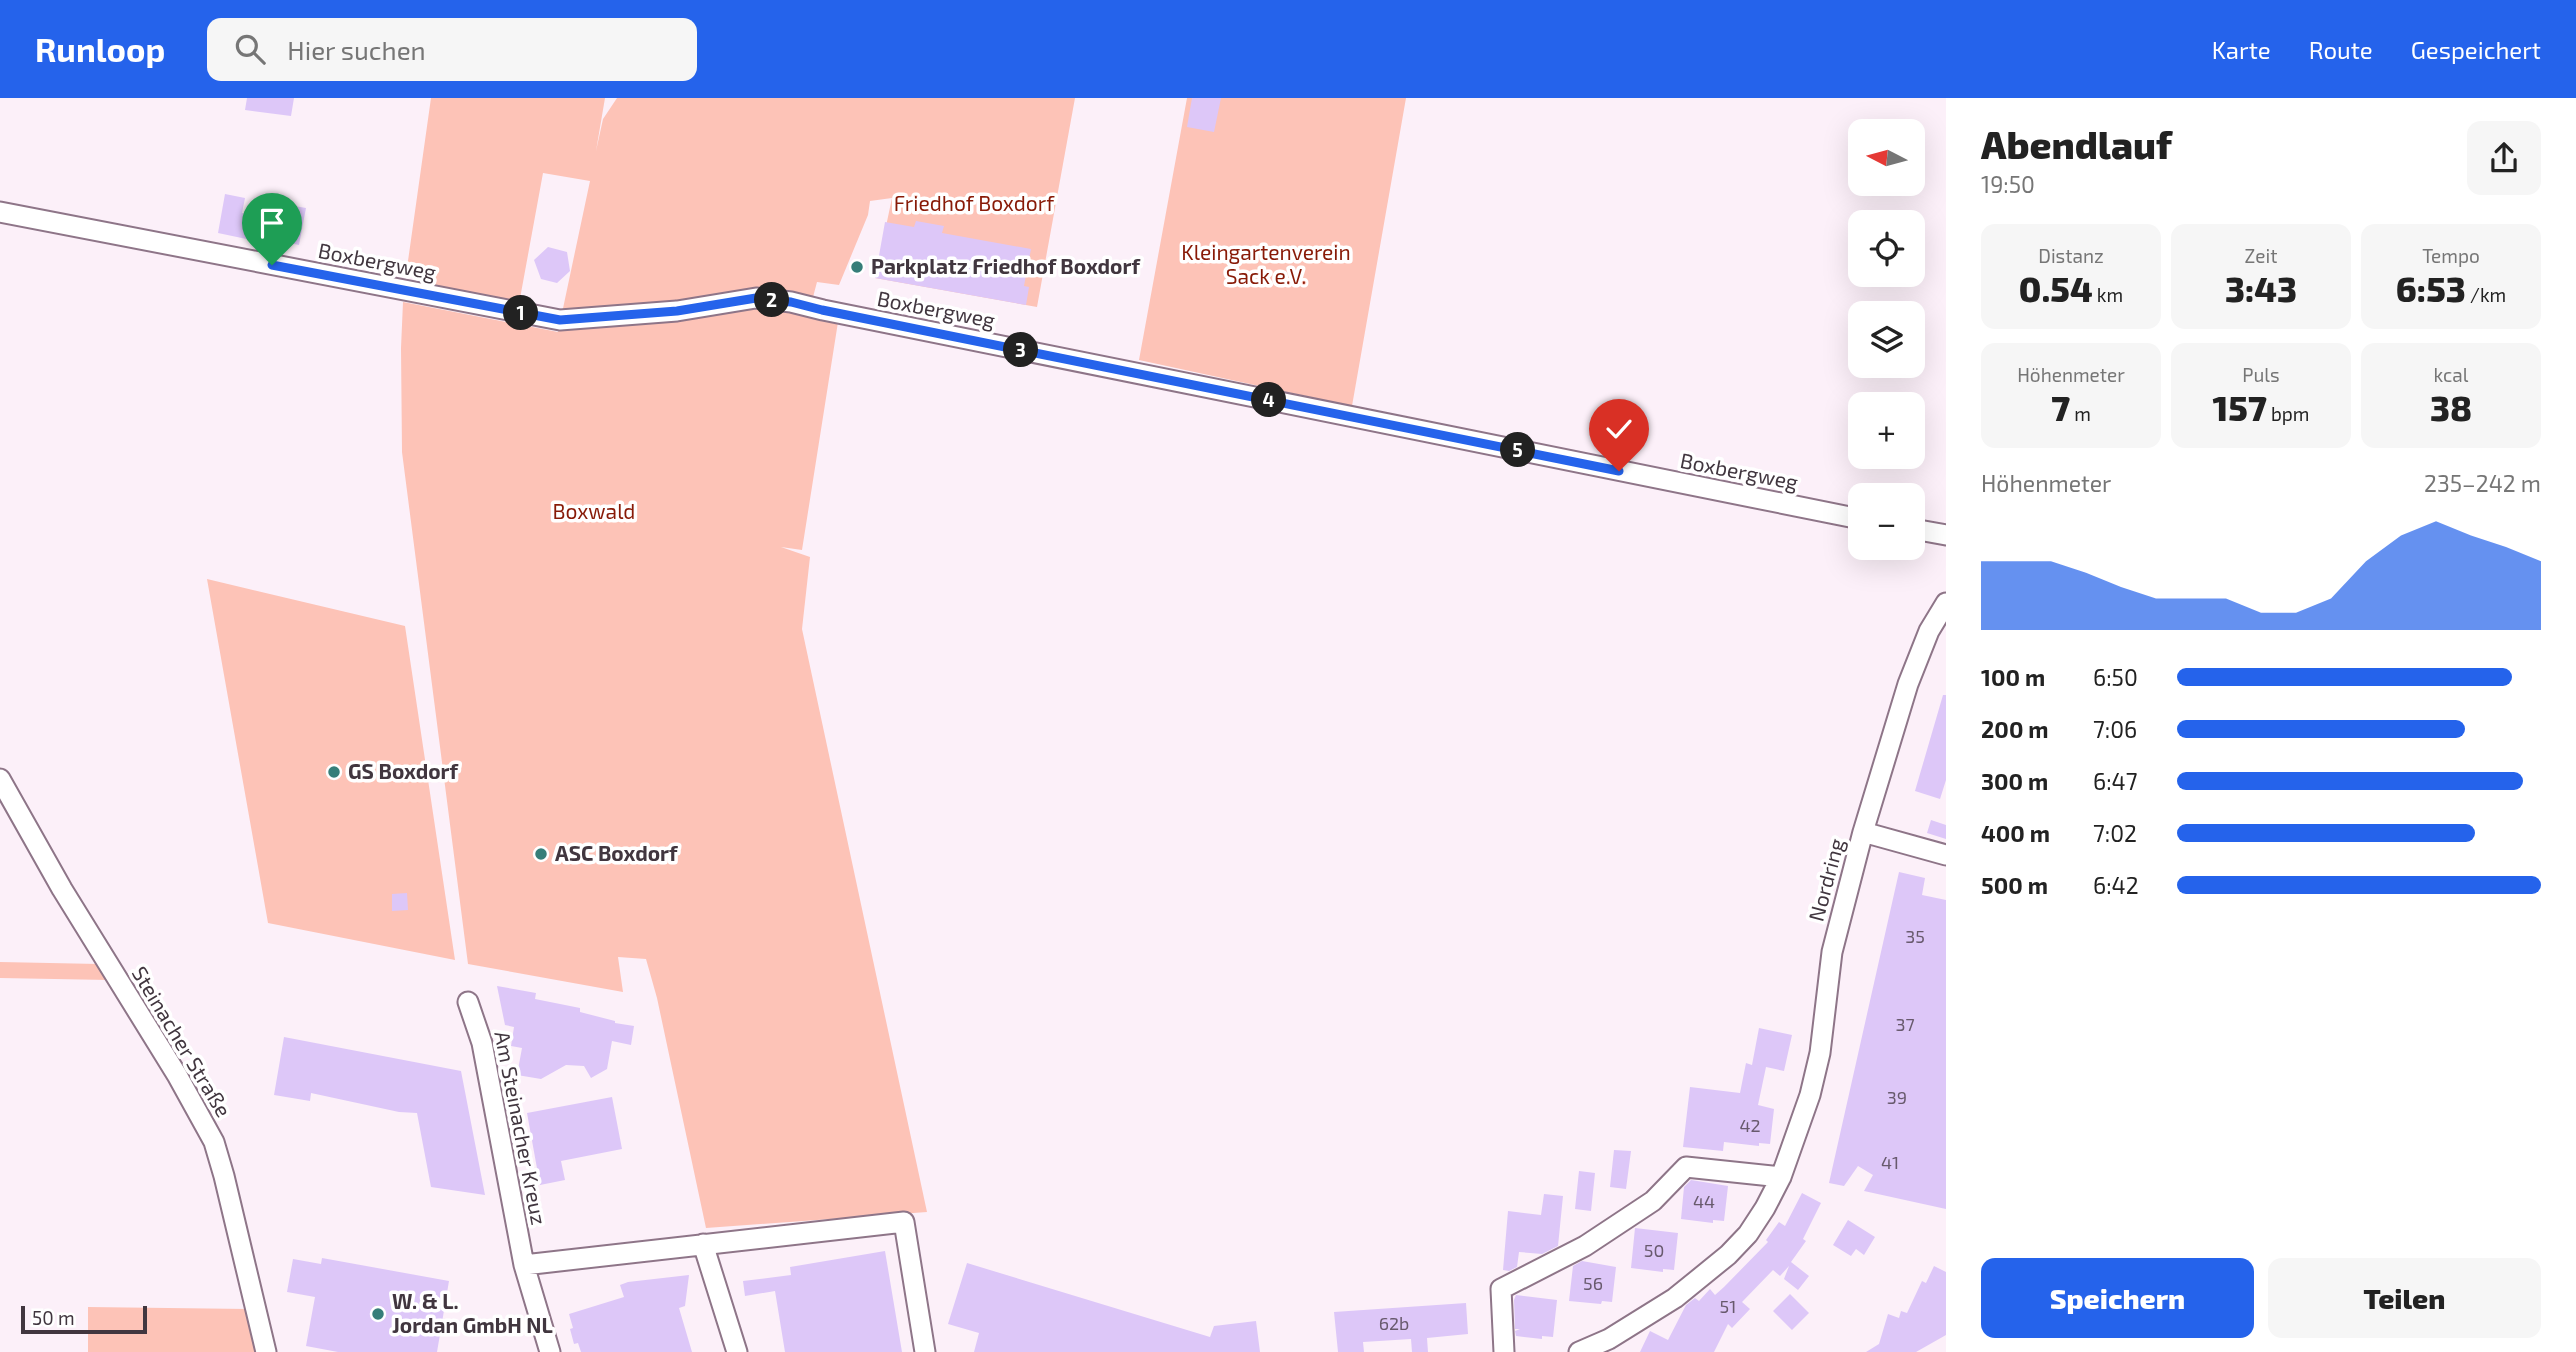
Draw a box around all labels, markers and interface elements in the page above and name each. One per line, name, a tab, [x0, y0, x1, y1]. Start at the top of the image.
search box	[207, 18, 697, 81]
text: Runloop	[35, 29, 165, 69]
icon: search	[231, 30, 269, 68]
text: Hier suchen	[287, 34, 426, 65]
text: Karte	[2212, 35, 2271, 64]
text: Route	[2309, 35, 2373, 64]
text: Gespeichert	[2411, 35, 2541, 64]
north arrow	[1848, 119, 1925, 196]
map controls	[1848, 119, 1925, 560]
text: Abendlauf	[1981, 121, 2172, 167]
button: share	[2467, 121, 2541, 195]
text: 19:50	[1981, 170, 2035, 198]
park label: Friedhof Boxdorf	[894, 190, 1055, 215]
pin	[242, 193, 302, 265]
icon: arrive	[253, 204, 291, 242]
button: locate	[1848, 210, 1925, 287]
street label: Boxbergweg	[316, 237, 439, 284]
park label: Kleingartenverein Sack e.V.	[1181, 239, 1351, 288]
text: Distanz	[2038, 244, 2104, 267]
text: Zeit	[2245, 244, 2277, 267]
text: Tempo	[2422, 244, 2480, 267]
place label: Parkplatz Friedhof Boxdorf	[871, 253, 1140, 278]
marker: Parkplatz Friedhof Boxdorf	[849, 259, 865, 275]
text: 0.54	[2019, 267, 2093, 309]
text: 3:43	[2225, 267, 2297, 309]
text: 6:53	[2396, 267, 2466, 309]
pin: 2	[754, 282, 790, 318]
text: km	[2093, 283, 2123, 306]
text: /km	[2466, 283, 2506, 306]
street label: Boxbergweg	[875, 285, 998, 332]
text: 2	[766, 288, 777, 311]
pin: 1	[504, 296, 538, 330]
text: 1	[516, 301, 525, 324]
button: layers	[1848, 301, 1925, 378]
pin: 3	[1004, 332, 1038, 368]
text: 3	[1015, 338, 1026, 361]
text: Höhenmeter	[2017, 363, 2125, 386]
text: Puls	[2242, 363, 2280, 386]
text: kcal	[2434, 363, 2468, 386]
pin: 4	[1252, 382, 1286, 418]
text: 7	[2051, 386, 2070, 428]
text: 157	[2213, 386, 2267, 428]
text: 38	[2430, 386, 2472, 428]
text: 4	[1262, 388, 1275, 411]
button: +	[1848, 392, 1925, 469]
pin	[1589, 399, 1649, 471]
text: m	[2070, 402, 2091, 425]
text: bpm	[2267, 402, 2309, 425]
icon: check	[1600, 410, 1638, 448]
pin: 5	[1500, 432, 1536, 468]
text: 5	[1512, 438, 1523, 461]
street label: Boxbergweg	[1678, 447, 1801, 494]
text: Höhenmeter	[1981, 469, 2111, 497]
text: 235–242 m	[2424, 469, 2541, 497]
button: −	[1848, 483, 1925, 560]
park label: Boxwald	[553, 498, 635, 523]
text: 100 m	[1981, 663, 2045, 691]
text: 6:50	[2093, 663, 2138, 691]
text: 200 m	[1981, 715, 2049, 743]
text: 7:06	[2093, 715, 2137, 743]
place label: GS Boxdorf	[348, 758, 459, 783]
marker: GS Boxdorf	[326, 764, 342, 780]
text: 300 m	[1981, 767, 2048, 795]
text: 6:47	[2093, 767, 2138, 795]
text: 400 m	[1981, 819, 2050, 847]
text: 7:02	[2093, 819, 2137, 847]
street label: Nordring	[1803, 835, 1849, 924]
place label: ASC Boxdorf	[555, 840, 678, 865]
marker: ASC Boxdorf	[533, 846, 549, 862]
text: 500 m	[1981, 871, 2048, 899]
text: 6:42	[2093, 871, 2139, 899]
house number: 35	[1905, 925, 1925, 947]
street label: Steinacher Straße	[127, 961, 237, 1121]
house number: 37	[1895, 1013, 1915, 1035]
street label: Am Steinacher Kreuz	[490, 1029, 553, 1227]
house number: 39	[1887, 1086, 1907, 1108]
house number: 42	[1739, 1114, 1761, 1136]
house number: 41	[1881, 1151, 1899, 1173]
house number: 44	[1693, 1190, 1715, 1212]
house number: 50	[1644, 1239, 1664, 1261]
button: Speichern	[1981, 1258, 2254, 1338]
button: Teilen	[2268, 1258, 2541, 1338]
house number: 56	[1583, 1272, 1603, 1294]
place label: W. & L. Jordan GmbH NL	[392, 1288, 553, 1337]
house number: 51	[1720, 1295, 1736, 1317]
scale bar	[21, 1303, 147, 1335]
text: 50 m	[32, 1306, 75, 1329]
marker: W. & L. Jordan GmbH NL	[370, 1306, 386, 1322]
house number: 62b	[1379, 1312, 1409, 1334]

